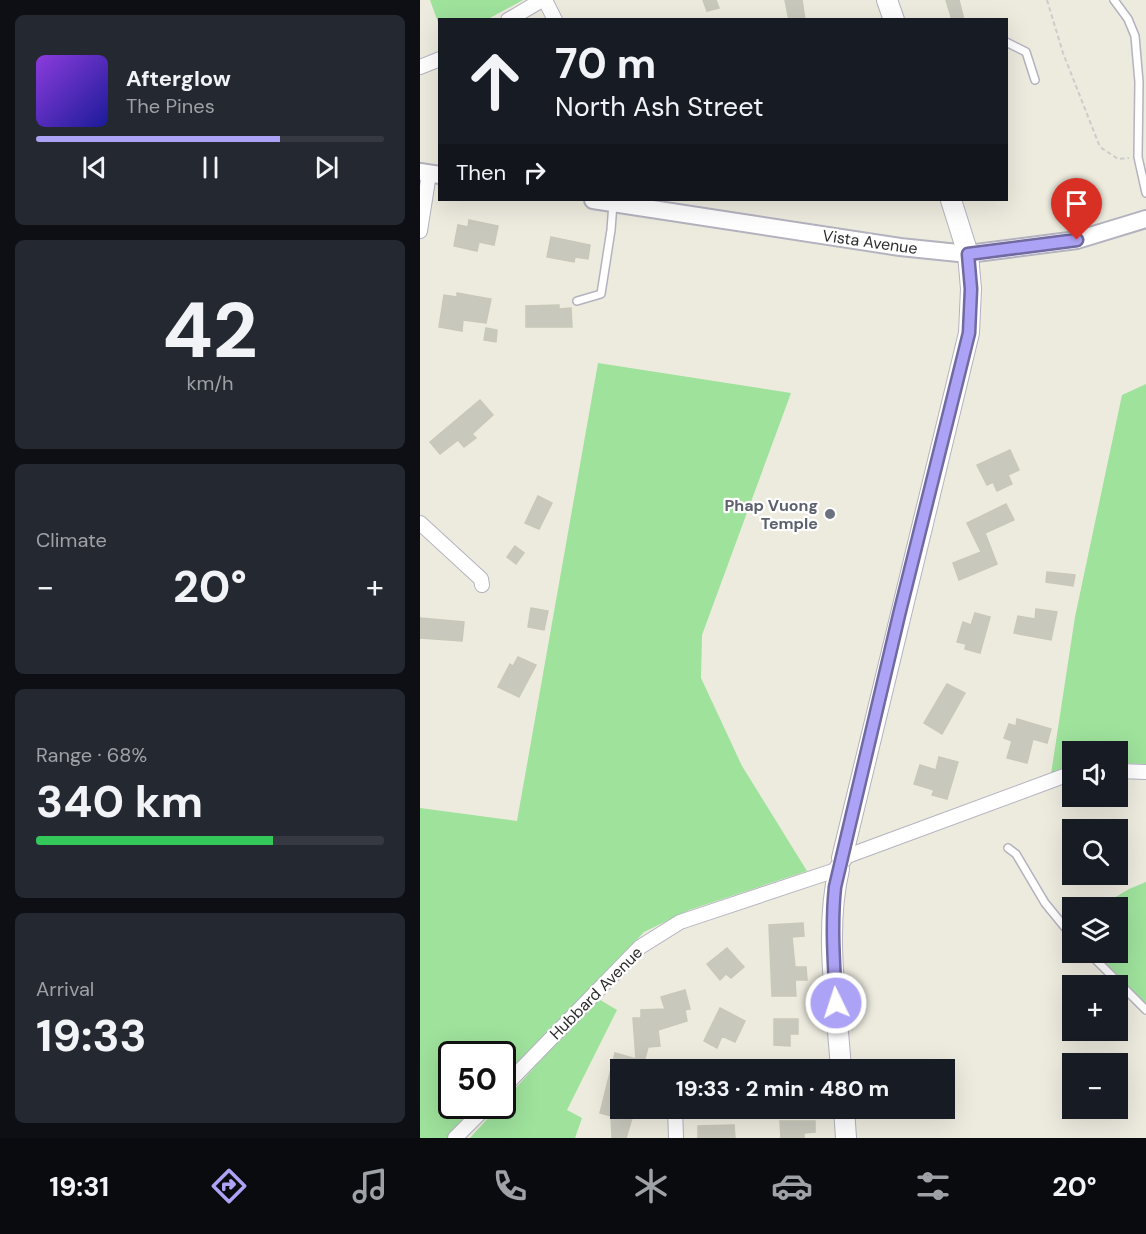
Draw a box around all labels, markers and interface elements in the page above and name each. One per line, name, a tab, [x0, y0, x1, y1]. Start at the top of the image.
text: 70 m	[555, 36, 656, 91]
icon: ahead	[456, 42, 534, 120]
text: Afterglow	[126, 64, 231, 93]
text: North Ash Street	[555, 89, 764, 124]
text: The Pines	[126, 93, 215, 119]
icon: previous	[78, 151, 111, 184]
icon: pause	[194, 151, 227, 184]
icon: next	[310, 151, 343, 184]
icon: right	[518, 156, 551, 189]
text: Then	[456, 158, 506, 187]
pin	[1051, 178, 1102, 240]
icon: arrive	[1060, 187, 1093, 220]
street label: Vista Avenue	[821, 225, 919, 259]
text: 42	[162, 280, 258, 381]
text: km/h	[186, 370, 234, 396]
place label: Phap Vuong Temple	[724, 495, 818, 534]
marker: Phap Vuong Temple	[823, 507, 837, 521]
text: Climate	[36, 527, 107, 553]
text: 20°	[173, 557, 247, 616]
text: −	[36, 565, 54, 608]
text: +	[366, 565, 384, 608]
map controls	[1062, 741, 1128, 1119]
button: sound	[1062, 741, 1128, 807]
text: Range · 68%	[36, 742, 147, 768]
text: 340 km	[36, 772, 203, 831]
button: search	[1062, 819, 1128, 885]
button: layers	[1062, 897, 1128, 963]
street label: Hubbard Avenue	[545, 942, 647, 1044]
position arrow	[804, 971, 868, 1035]
button: +	[1062, 975, 1128, 1041]
text: Arrival	[36, 976, 94, 1002]
text: 19:33	[36, 1006, 147, 1065]
speed limit sign: 50	[438, 1041, 516, 1119]
button: −	[1062, 1053, 1128, 1119]
text: 19:33 · 2 min · 480 m	[676, 1074, 889, 1103]
icon: directions	[208, 1165, 250, 1207]
icon: music	[349, 1165, 391, 1207]
icon: phone	[489, 1165, 531, 1207]
icon: climate	[630, 1165, 672, 1207]
icon: car	[771, 1165, 813, 1207]
icon: filters	[912, 1165, 954, 1207]
text: 19:31	[49, 1169, 109, 1204]
text: 20°	[1052, 1169, 1097, 1204]

